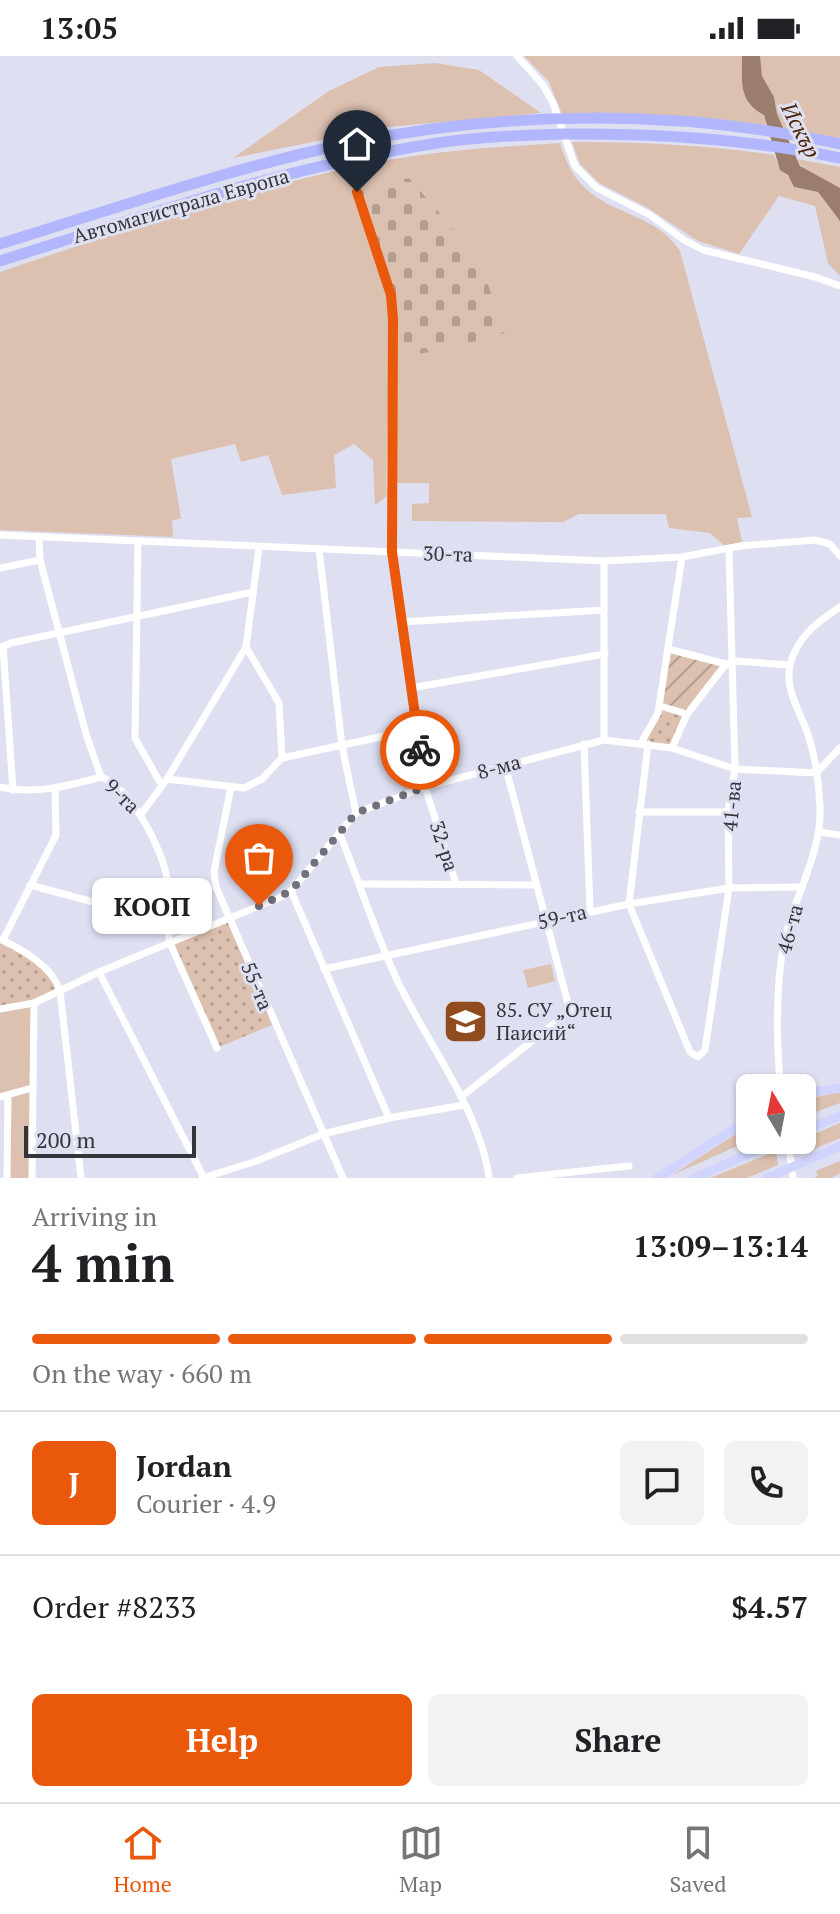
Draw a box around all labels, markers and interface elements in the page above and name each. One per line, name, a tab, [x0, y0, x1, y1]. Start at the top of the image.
text: 13:05	[40, 8, 118, 48]
water label: Искър	[775, 96, 828, 163]
pin	[323, 110, 391, 192]
icon: home	[335, 122, 379, 166]
street label: Автомагистрала Европа	[70, 162, 292, 249]
street label: 30-та	[423, 539, 473, 568]
courier	[380, 710, 460, 790]
icon: bike	[398, 728, 442, 772]
street label: 8-ма	[474, 748, 524, 785]
street label: 9-та	[99, 772, 146, 819]
street label: 41-ва	[716, 780, 747, 832]
street label: 32-ра	[424, 817, 465, 874]
pin	[225, 824, 293, 906]
icon: bag	[237, 836, 281, 880]
callout: КООП	[91, 878, 211, 934]
text: КООП	[114, 889, 190, 923]
street label: 59-та	[535, 898, 589, 935]
street label: 46-та	[770, 901, 809, 956]
street label: 55-та	[235, 958, 280, 1014]
place label: 85. СУ „Отец Паисий“	[496, 996, 612, 1046]
school or university icon: 85. СУ „Отец Паисий“	[441, 997, 489, 1045]
north arrow	[736, 1074, 816, 1154]
map controls	[736, 1074, 816, 1154]
scale bar	[24, 1122, 196, 1158]
text: 200 m	[36, 1125, 96, 1154]
text: Arriving in	[32, 1199, 157, 1233]
text: 13:09–13:14	[633, 1226, 808, 1266]
text: 4 min	[32, 1228, 174, 1297]
text: On the way · 660 m	[32, 1356, 252, 1390]
button: chat	[620, 1441, 704, 1525]
button: phone	[724, 1441, 808, 1525]
text: Jordan	[136, 1446, 232, 1486]
text: J	[69, 1463, 79, 1503]
text: Courier · 4.9	[136, 1486, 276, 1520]
text: Order #8233	[32, 1587, 196, 1627]
text: $4.57	[731, 1587, 808, 1627]
button: Help	[32, 1694, 412, 1786]
button: Share	[428, 1694, 808, 1786]
tab: Home	[113, 1821, 172, 1898]
tab: Map	[399, 1821, 443, 1898]
tab: Saved	[670, 1821, 727, 1898]

